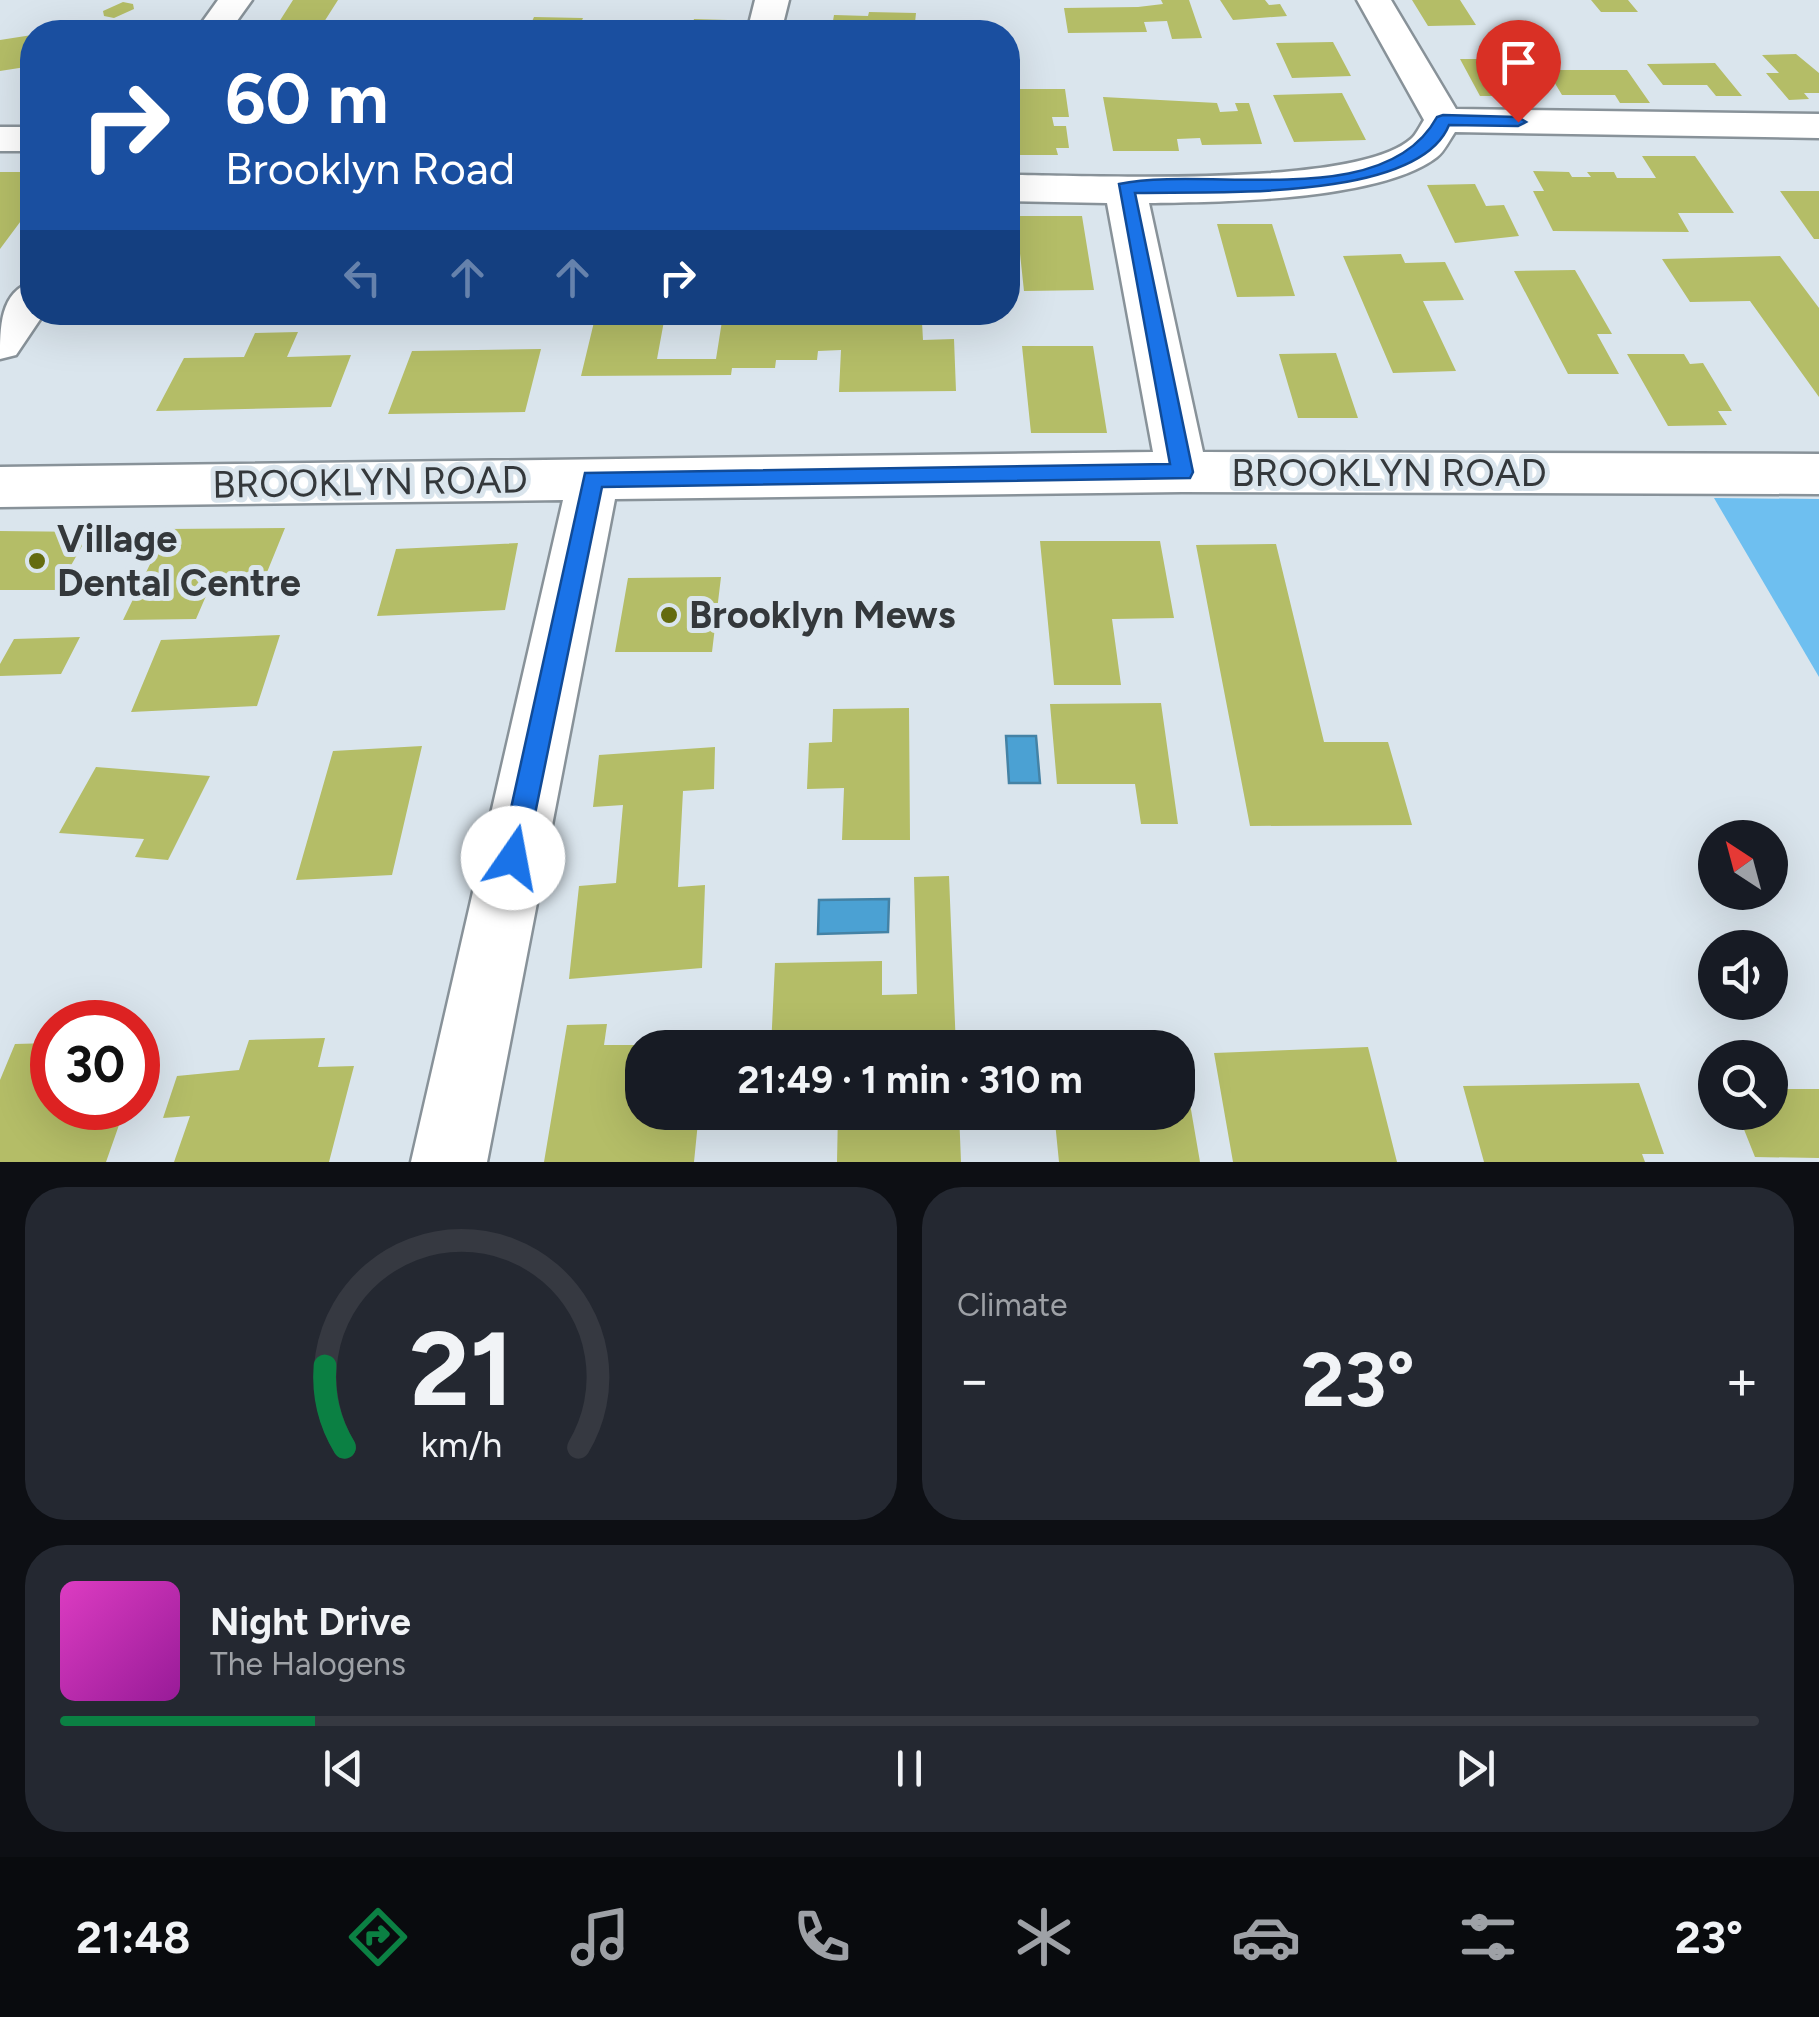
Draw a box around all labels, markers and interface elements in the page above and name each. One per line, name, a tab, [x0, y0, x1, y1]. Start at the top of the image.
pin	[1476, 20, 1561, 123]
icon: arrive	[1491, 35, 1546, 90]
text: 60 m	[225, 56, 389, 141]
icon: right	[60, 60, 190, 190]
text: Brooklyn Road	[225, 141, 515, 195]
icon: left	[335, 250, 390, 305]
icon: ahead	[440, 250, 495, 305]
icon: ahead	[545, 250, 600, 305]
icon: right	[650, 250, 705, 305]
street label: BROOKLYN ROAD	[1231, 450, 1547, 496]
street label: BROOKLYN ROAD	[212, 456, 528, 508]
place label: Village Dental Centre	[57, 516, 301, 606]
marker: Village Dental Centre	[26, 550, 48, 572]
place label: Brooklyn Mews	[689, 592, 955, 638]
marker: Brooklyn Mews	[658, 604, 680, 626]
position arrow	[461, 806, 565, 910]
north arrow	[1698, 820, 1788, 910]
map controls	[1698, 820, 1788, 1130]
button: sound	[1698, 930, 1788, 1020]
speed limit sign: 30	[30, 1000, 160, 1130]
button: search	[1698, 1040, 1788, 1130]
text: 21:49 · 1 min · 310 m	[737, 1057, 1083, 1103]
text: Climate	[957, 1286, 1068, 1324]
text: 21	[409, 1306, 513, 1431]
text: 23°	[1301, 1335, 1415, 1425]
text: −	[957, 1347, 991, 1413]
text: +	[1725, 1347, 1759, 1413]
text: km/h	[420, 1423, 502, 1466]
text: Night Drive	[210, 1599, 411, 1645]
text: The Halogens	[210, 1645, 406, 1683]
icon: previous	[316, 1741, 371, 1796]
icon: pause	[882, 1741, 937, 1796]
icon: next	[1448, 1741, 1503, 1796]
icon: directions	[343, 1902, 413, 1972]
icon: music	[565, 1902, 635, 1972]
icon: phone	[787, 1902, 857, 1972]
icon: climate	[1009, 1902, 1079, 1972]
icon: car	[1231, 1902, 1301, 1972]
icon: filters	[1453, 1902, 1523, 1972]
text: 21:48	[76, 1910, 191, 1964]
text: 23°	[1675, 1910, 1743, 1964]

